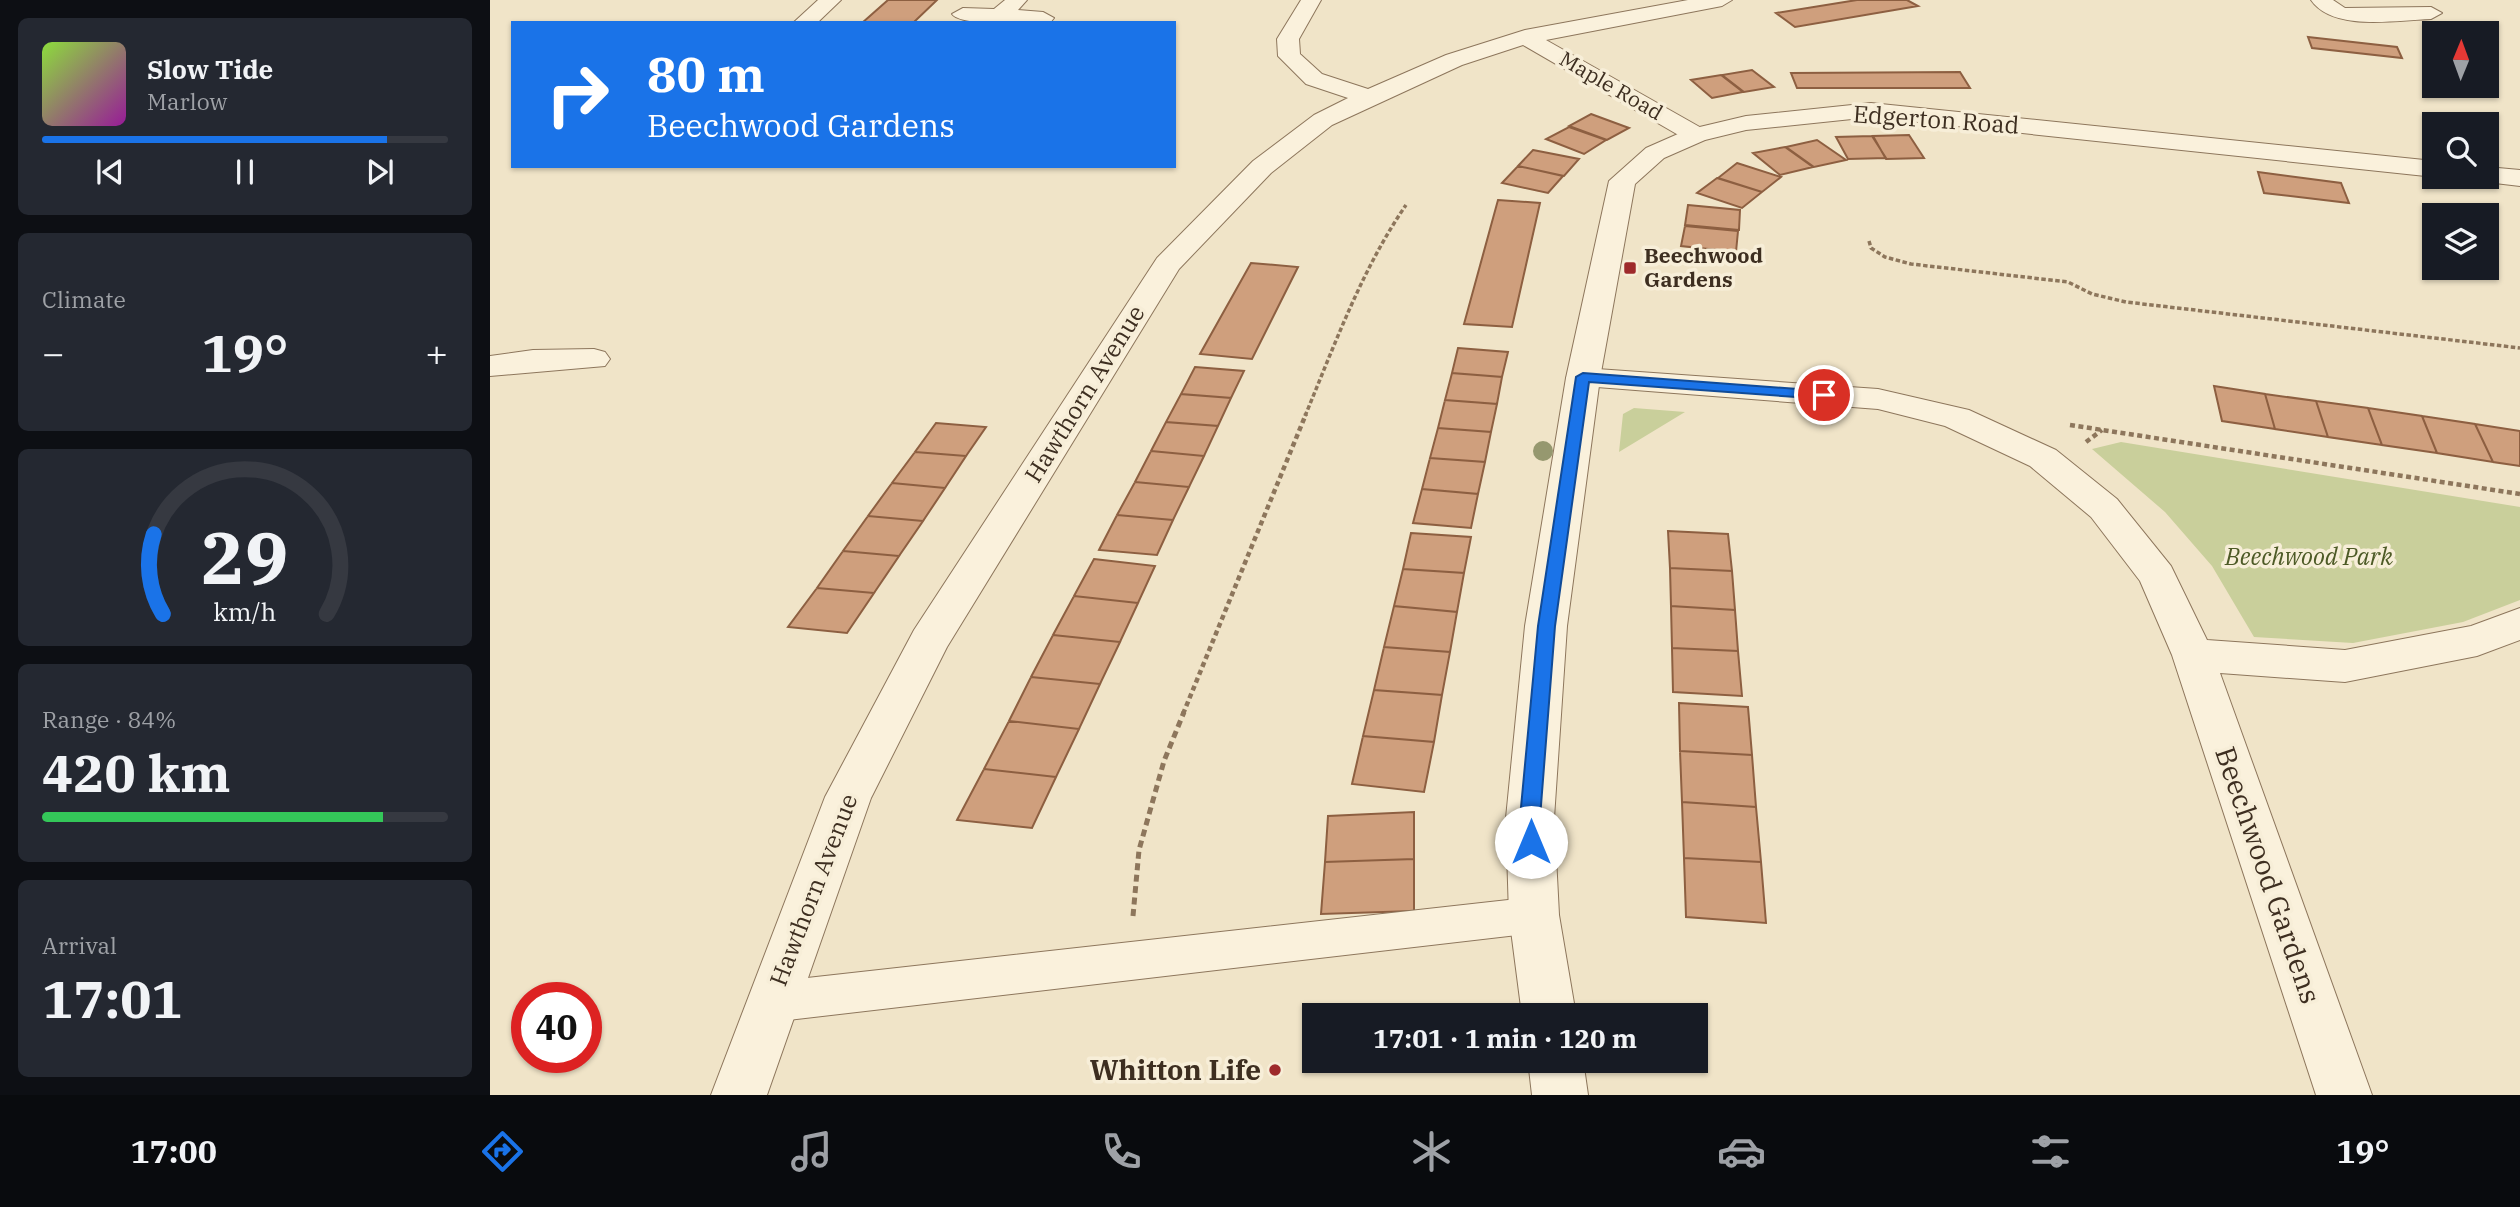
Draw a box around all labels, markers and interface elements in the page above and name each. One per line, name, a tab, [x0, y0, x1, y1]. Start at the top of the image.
north arrow	[2422, 21, 2499, 98]
map controls	[2422, 21, 2499, 280]
text: 80 m	[647, 42, 765, 105]
street label: Maple Road	[1555, 44, 1669, 126]
icon: right	[532, 49, 623, 140]
text: Slow Tide	[147, 52, 273, 86]
text: Marlow	[147, 86, 227, 116]
street label: Edgerton Road	[1852, 97, 2020, 141]
text: Beechwood Gardens	[647, 104, 955, 146]
button: search	[2422, 112, 2499, 189]
icon: previous	[91, 153, 129, 191]
icon: pause	[226, 153, 264, 191]
icon: next	[361, 153, 399, 191]
button: layers	[2422, 203, 2499, 280]
place label: Beechwood Gardens	[1644, 241, 1763, 293]
marker: Beechwood Gardens	[1622, 260, 1638, 276]
text: Climate	[42, 284, 126, 314]
street label: Hawthorn Avenue	[1017, 299, 1152, 488]
text: 19°	[202, 319, 288, 386]
text: −	[42, 328, 65, 377]
text: +	[425, 328, 448, 377]
pin	[1794, 365, 1854, 425]
icon: arrive	[1805, 376, 1843, 414]
text: 29	[201, 509, 289, 604]
park label: Beechwood Park	[2224, 540, 2393, 572]
text: km/h	[213, 594, 277, 627]
text: Range · 84%	[42, 704, 176, 734]
text: 420 km	[42, 739, 231, 806]
street label: Beechwood Gardens	[2207, 741, 2330, 1008]
street label: Hawthorn Avenue	[762, 789, 864, 990]
position arrow	[1494, 805, 1568, 879]
text: Arrival	[42, 930, 117, 960]
text: 17:01	[42, 965, 183, 1032]
speed limit sign: 40	[511, 982, 602, 1073]
text: 17:01 · 1 min · 120 m	[1373, 1021, 1637, 1055]
place label: Whitton Life	[1090, 1051, 1261, 1088]
marker: Whitton Life	[1267, 1062, 1283, 1078]
icon: directions	[478, 1127, 527, 1176]
icon: music	[787, 1127, 836, 1176]
icon: phone	[1097, 1127, 1146, 1176]
icon: climate	[1407, 1127, 1456, 1176]
icon: car	[1717, 1127, 1766, 1176]
icon: filters	[2026, 1127, 2075, 1176]
text: 17:00	[130, 1130, 217, 1172]
text: 19°	[2336, 1130, 2390, 1172]

